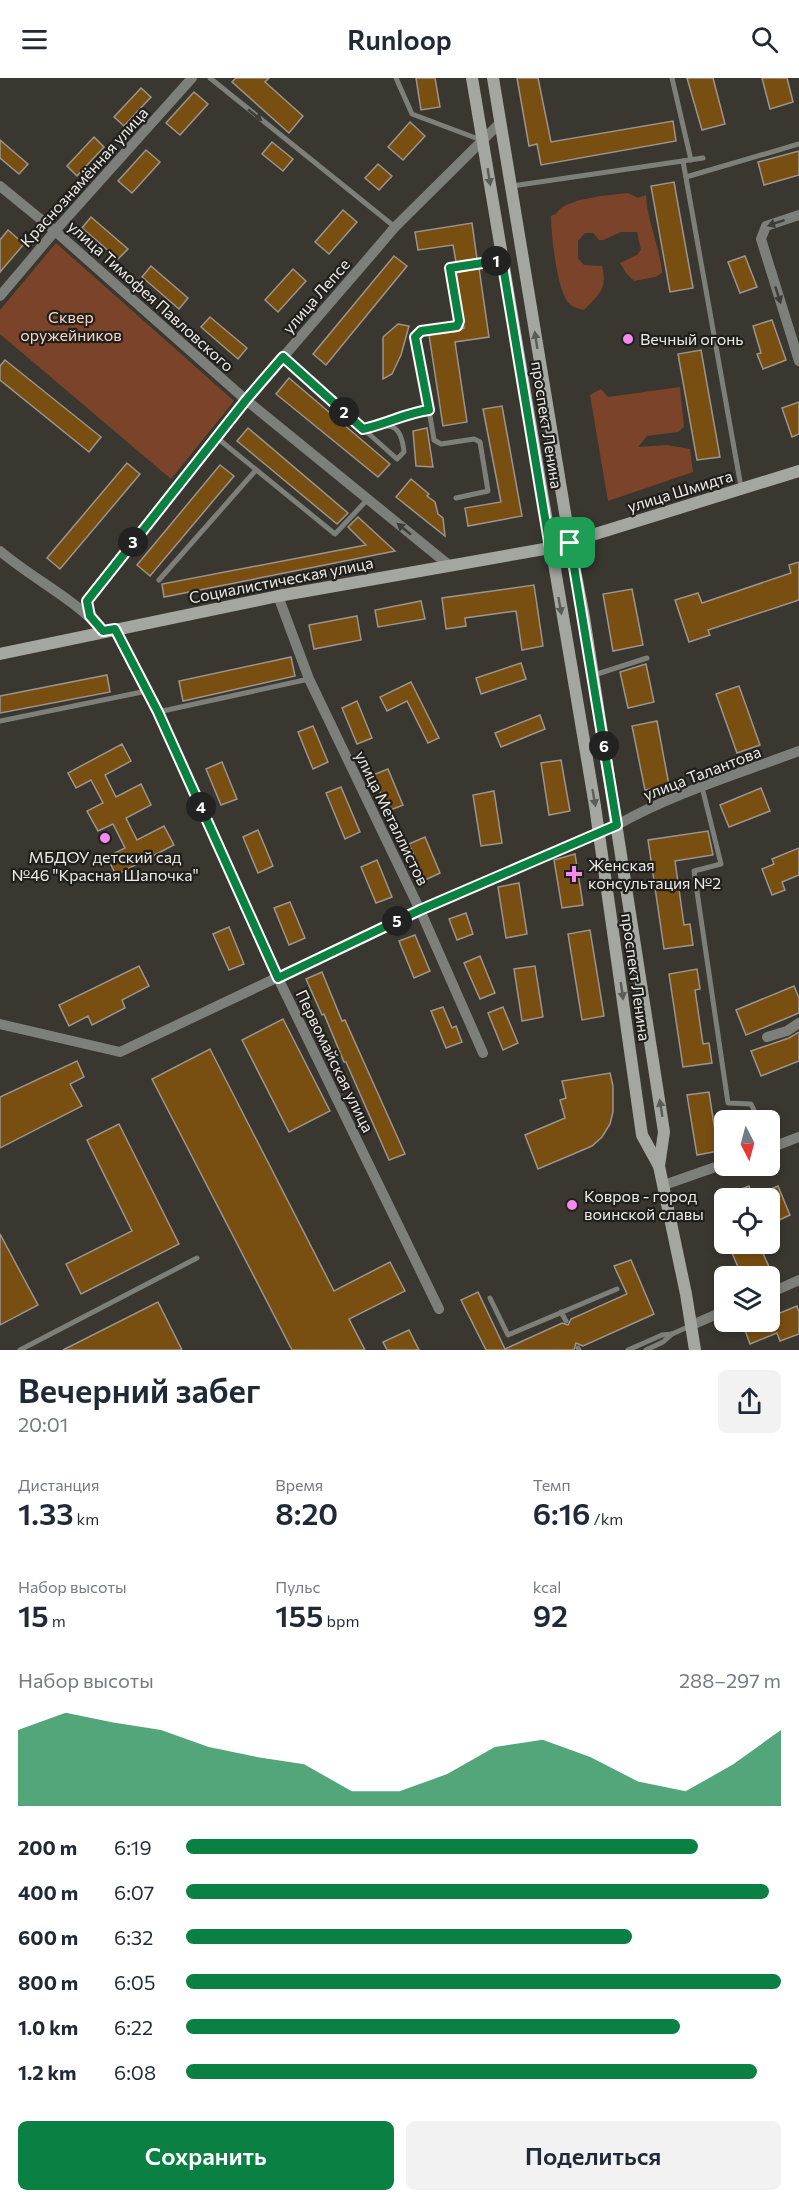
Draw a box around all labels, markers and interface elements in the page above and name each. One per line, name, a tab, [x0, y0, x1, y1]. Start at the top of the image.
icon: menu	[18, 23, 51, 56]
text: Runloop	[347, 23, 452, 56]
icon: search	[748, 23, 781, 56]
street label: Краснознамённая улица	[16, 103, 151, 251]
one-way arrow	[247, 108, 263, 121]
one-way arrow	[484, 168, 493, 187]
street label: улица Тимофея Павловского	[65, 216, 238, 375]
one-way arrow	[767, 219, 785, 228]
pin: 1	[481, 246, 511, 276]
text: 1	[492, 251, 500, 270]
street label: улица Лепсе	[278, 254, 353, 337]
one-way arrow	[774, 286, 783, 304]
park label: Сквер оружейников	[20, 307, 122, 344]
place label: Вечный огонь	[640, 329, 744, 348]
one-way arrow	[532, 330, 541, 349]
marker: Вечный огонь	[621, 332, 635, 346]
street label: проспект Ленина	[528, 360, 567, 490]
pin: 2	[329, 397, 359, 427]
text: 2	[339, 402, 349, 421]
street label: улица Шмидта	[625, 465, 735, 516]
pin	[544, 517, 595, 568]
one-way arrow	[396, 523, 412, 536]
icon: arrive	[553, 526, 586, 559]
pin: 3	[118, 527, 148, 557]
text: 3	[128, 532, 138, 551]
street label: Социалистическая улица	[187, 552, 375, 607]
one-way arrow	[556, 596, 565, 615]
pin: 6	[589, 731, 619, 761]
text: 6	[599, 736, 609, 755]
street label: улица Талантова	[640, 741, 763, 804]
street label: улица Металлистов	[352, 747, 433, 888]
one-way arrow	[589, 788, 598, 807]
pin: 4	[186, 792, 216, 822]
text: 4	[196, 797, 206, 816]
marker: МБДОУ детский сад №46 "Красная Шапочка"	[98, 831, 112, 845]
place label: МБДОУ детский сад №46 "Красная Шапочка"	[11, 847, 199, 884]
place label: Женская консультация №2	[588, 855, 721, 892]
marker: Женская консультация №2	[565, 865, 583, 883]
pin: 5	[382, 906, 412, 936]
text: 5	[392, 911, 402, 930]
street label: проспект Ленина	[618, 912, 655, 1042]
one-way arrow	[617, 981, 626, 1000]
street label: Первомайская улица	[293, 986, 378, 1135]
one-way arrow	[656, 1099, 665, 1118]
north arrow	[714, 1110, 780, 1176]
map controls	[714, 1110, 780, 1332]
place label: Ковров - город воинской славы	[584, 1186, 704, 1223]
button: locate	[714, 1188, 780, 1254]
marker: Ковров - город воинской славы	[565, 1198, 579, 1212]
button: layers	[714, 1266, 780, 1332]
text: Вечерний забег	[18, 1369, 261, 1410]
button: share	[718, 1370, 781, 1433]
text: 20:01	[18, 1412, 68, 1436]
text: Дистанция	[18, 1475, 99, 1494]
text: Время	[275, 1475, 323, 1494]
text: Темп	[533, 1475, 571, 1494]
text: 1.33	[18, 1494, 74, 1531]
text: 8:20	[275, 1494, 338, 1531]
text: 6:16	[533, 1494, 590, 1531]
text: km	[74, 1509, 99, 1528]
text: /km	[590, 1509, 623, 1528]
text: Набор высоты	[18, 1577, 127, 1596]
text: Пульс	[275, 1577, 320, 1596]
text: kcal	[533, 1577, 561, 1596]
text: 15	[18, 1596, 49, 1633]
text: 155	[275, 1596, 323, 1633]
text: 92	[533, 1596, 568, 1633]
text: m	[49, 1611, 66, 1630]
text: bpm	[323, 1611, 359, 1630]
text: Набор высоты	[18, 1668, 154, 1692]
text: 288–297 m	[679, 1668, 781, 1692]
text: 200 m	[18, 1835, 77, 1859]
text: 6:19	[114, 1835, 152, 1859]
text: 400 m	[18, 1880, 78, 1904]
text: 6:07	[114, 1880, 154, 1904]
text: 600 m	[18, 1925, 78, 1949]
text: 6:32	[114, 1925, 153, 1949]
text: 800 m	[18, 1970, 78, 1994]
text: 6:05	[114, 1970, 155, 1994]
text: 1.0 km	[18, 2015, 78, 2039]
text: 6:22	[114, 2015, 153, 2039]
text: 1.2 km	[18, 2060, 76, 2084]
text: 6:08	[114, 2060, 156, 2084]
button: Сохранить	[18, 2121, 394, 2190]
button: Поделиться	[406, 2121, 781, 2190]

